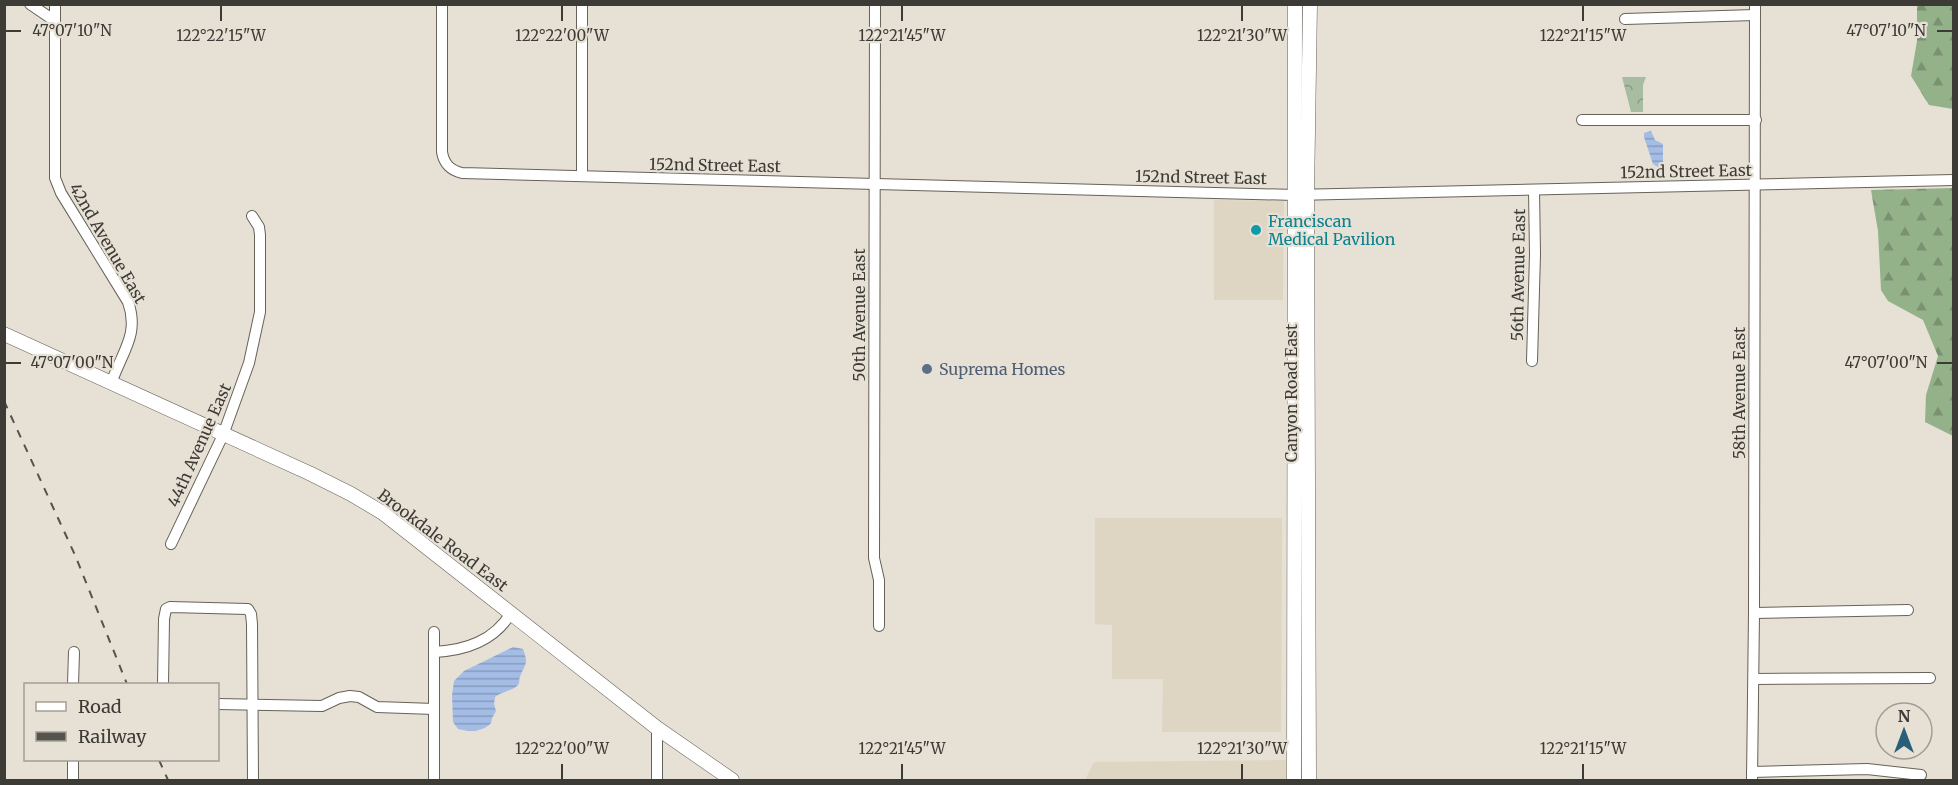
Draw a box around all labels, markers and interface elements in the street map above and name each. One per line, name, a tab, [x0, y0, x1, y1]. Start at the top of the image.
text: 47°07'10"N	[32, 21, 112, 40]
text: 47°07'10"N	[1846, 21, 1926, 40]
text: 122°22'15"W	[176, 26, 267, 45]
text: 122°22'00"W	[515, 26, 610, 45]
text: 122°21'45"W	[859, 26, 946, 45]
text: 122°21'30"W	[1197, 26, 1288, 45]
text: 122°21'15"W	[1540, 26, 1627, 45]
street label: 152nd Street East	[649, 154, 782, 176]
street label: 152nd Street East	[1620, 160, 1753, 182]
street label: 152nd Street East	[1135, 166, 1268, 188]
street label: 42nd Avenue East	[65, 179, 151, 307]
street label: 56th Avenue East	[1507, 208, 1529, 341]
place label: Franciscan Medical Pavilion	[1268, 211, 1396, 249]
marker: Franciscan Medical Pavilion	[1249, 223, 1263, 237]
street label: 50th Avenue East	[849, 248, 869, 382]
street label: Canyon Road East	[1281, 323, 1301, 462]
street label: 58th Avenue East	[1729, 326, 1749, 459]
text: 47°07'00"N	[31, 353, 114, 372]
text: 47°07'00"N	[1845, 353, 1928, 372]
place label: Suprema Homes	[939, 359, 1066, 379]
marker: Suprema Homes	[920, 362, 934, 376]
street label: 44th Avenue East	[163, 379, 236, 510]
street label: Brookdale Road East	[374, 485, 513, 596]
legend	[24, 683, 219, 761]
text: Road	[78, 695, 122, 718]
north arrow	[1874, 701, 1934, 761]
text: N	[1898, 706, 1911, 726]
text: Railway	[78, 725, 147, 748]
text: 122°22'00"W	[515, 739, 610, 758]
text: 122°21'45"W	[859, 739, 946, 758]
text: 122°21'30"W	[1197, 739, 1288, 758]
text: 122°21'15"W	[1540, 739, 1627, 758]

